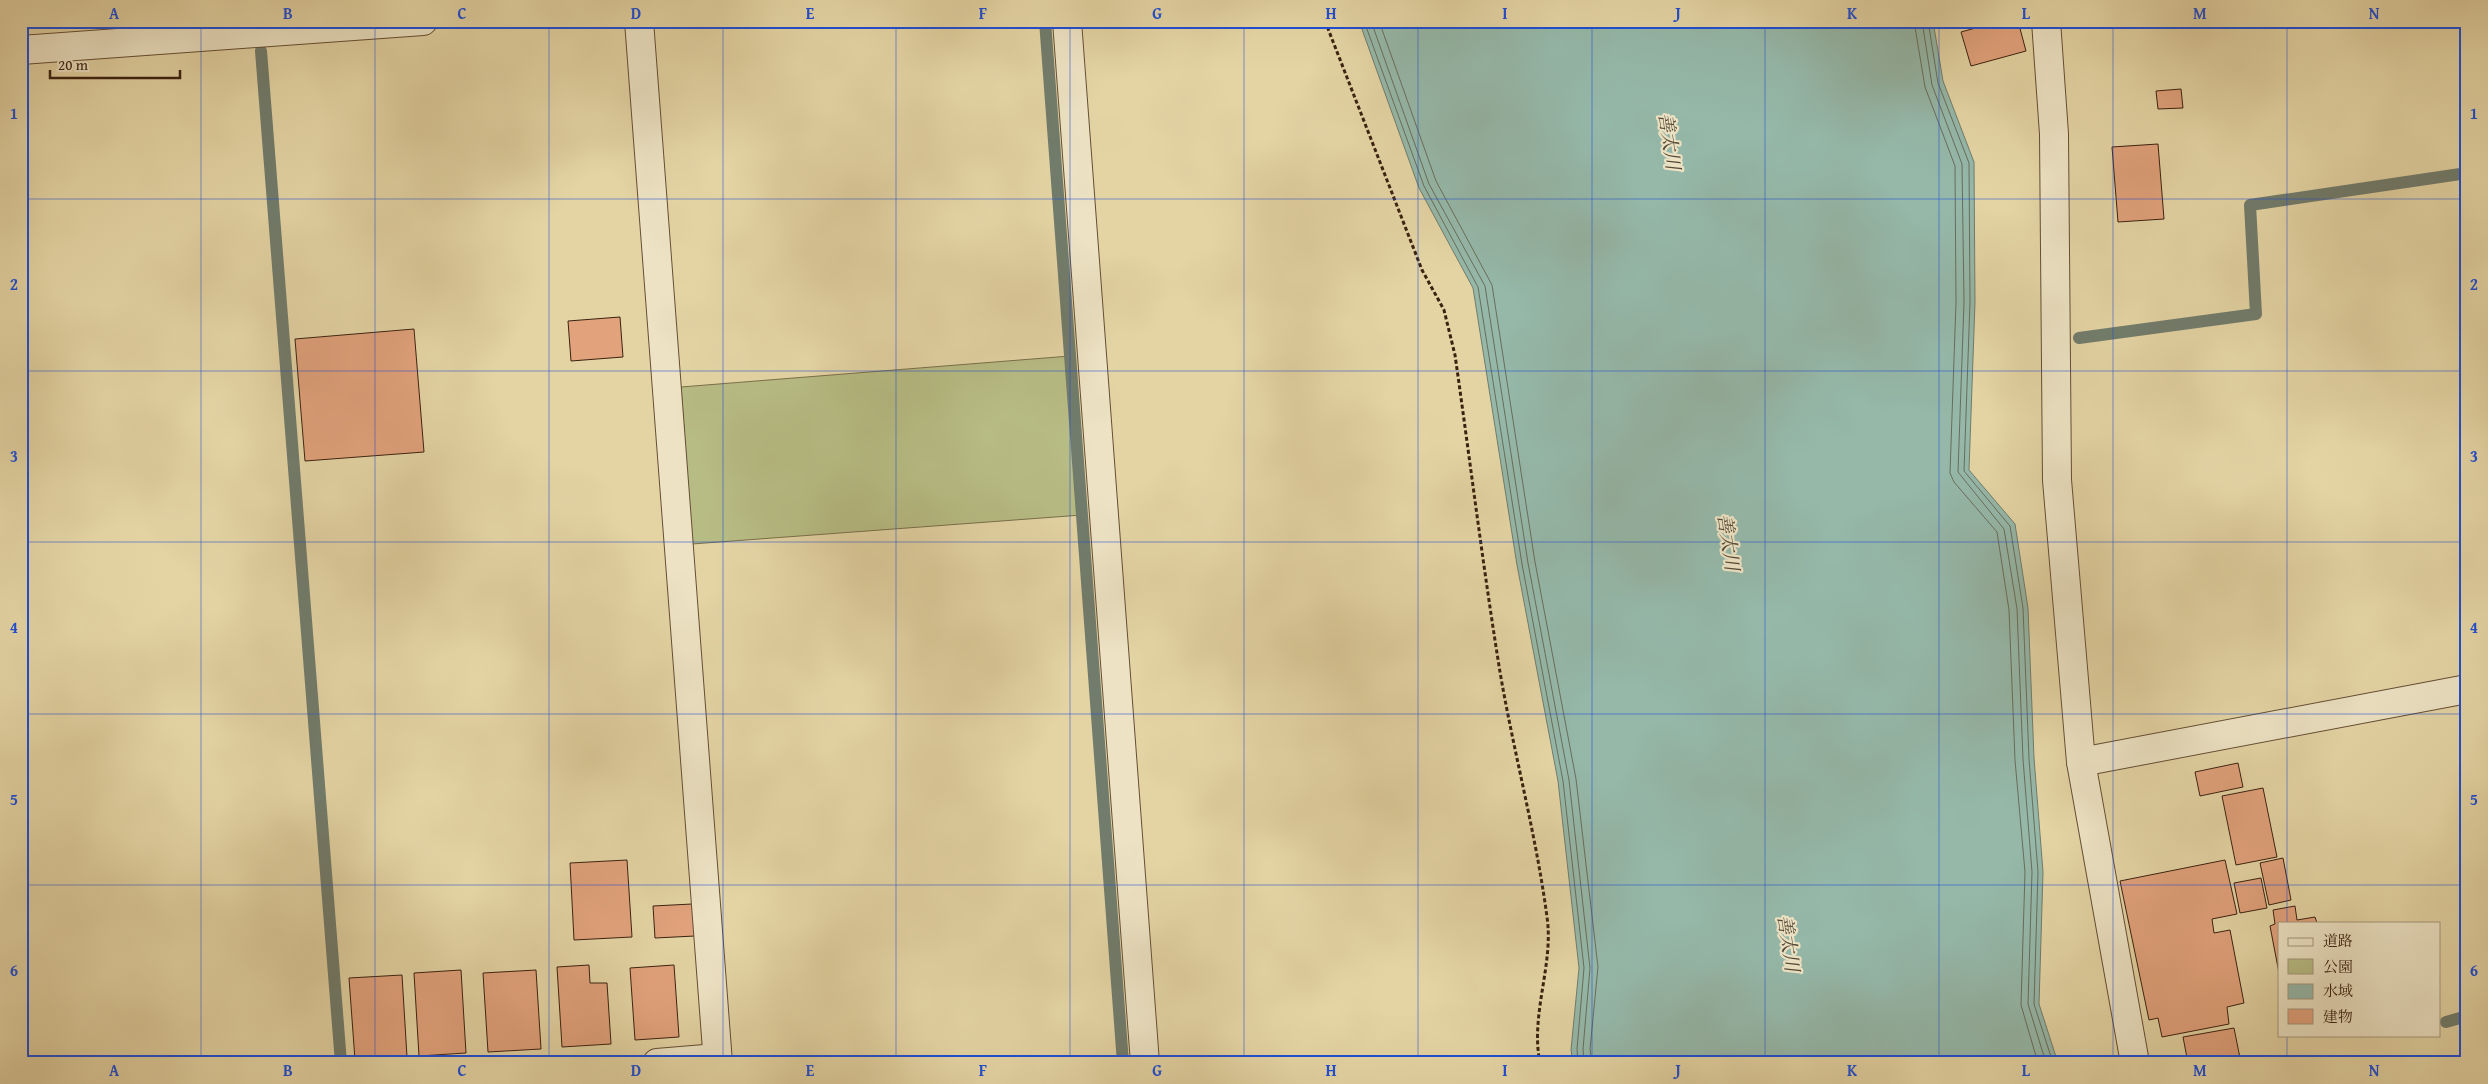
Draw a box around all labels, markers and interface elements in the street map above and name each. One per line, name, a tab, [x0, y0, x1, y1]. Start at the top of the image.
text: A	[109, 1, 120, 25]
text: B	[283, 1, 293, 25]
text: C	[457, 1, 467, 25]
text: D	[631, 1, 641, 25]
text: E	[806, 1, 815, 25]
text: F	[979, 1, 987, 25]
text: G	[1152, 1, 1162, 25]
text: H	[1325, 1, 1337, 25]
text: I	[1502, 1, 1508, 25]
text: J	[1672, 1, 1681, 25]
text: K	[1847, 1, 1858, 25]
text: L	[2022, 1, 2031, 25]
text: M	[2193, 1, 2207, 25]
text: N	[2369, 1, 2380, 25]
scale bar	[50, 48, 180, 80]
text: 20 m	[58, 54, 89, 75]
text: 1	[10, 101, 18, 125]
text: 1	[2470, 101, 2478, 125]
water label: 善太川	[1652, 111, 1688, 173]
text: 2	[10, 272, 18, 296]
text: 2	[2470, 272, 2478, 296]
text: 3	[10, 444, 18, 468]
text: 3	[2470, 444, 2478, 468]
water label: 善太川	[1711, 512, 1747, 574]
text: 4	[10, 615, 18, 639]
text: 4	[2470, 615, 2478, 639]
text: 5	[10, 787, 18, 811]
text: 5	[2470, 787, 2478, 811]
water label: 善太川	[1771, 913, 1807, 975]
legend	[2278, 922, 2440, 1036]
text: 道路	[2323, 930, 2353, 951]
text: 公園	[2323, 956, 2353, 977]
text: 6	[10, 958, 18, 982]
text: 6	[2470, 958, 2478, 982]
text: 水域	[2323, 980, 2353, 1001]
text: 建物	[2323, 1006, 2353, 1027]
text: A	[109, 1058, 120, 1082]
text: B	[283, 1058, 293, 1082]
text: C	[457, 1058, 467, 1082]
text: D	[631, 1058, 641, 1082]
text: E	[806, 1058, 815, 1082]
text: F	[979, 1058, 987, 1082]
text: G	[1152, 1058, 1162, 1082]
text: H	[1325, 1058, 1337, 1082]
text: I	[1502, 1058, 1508, 1082]
text: J	[1672, 1058, 1681, 1082]
text: K	[1847, 1058, 1858, 1082]
text: L	[2022, 1058, 2031, 1082]
text: M	[2193, 1058, 2207, 1082]
text: N	[2369, 1058, 2380, 1082]

